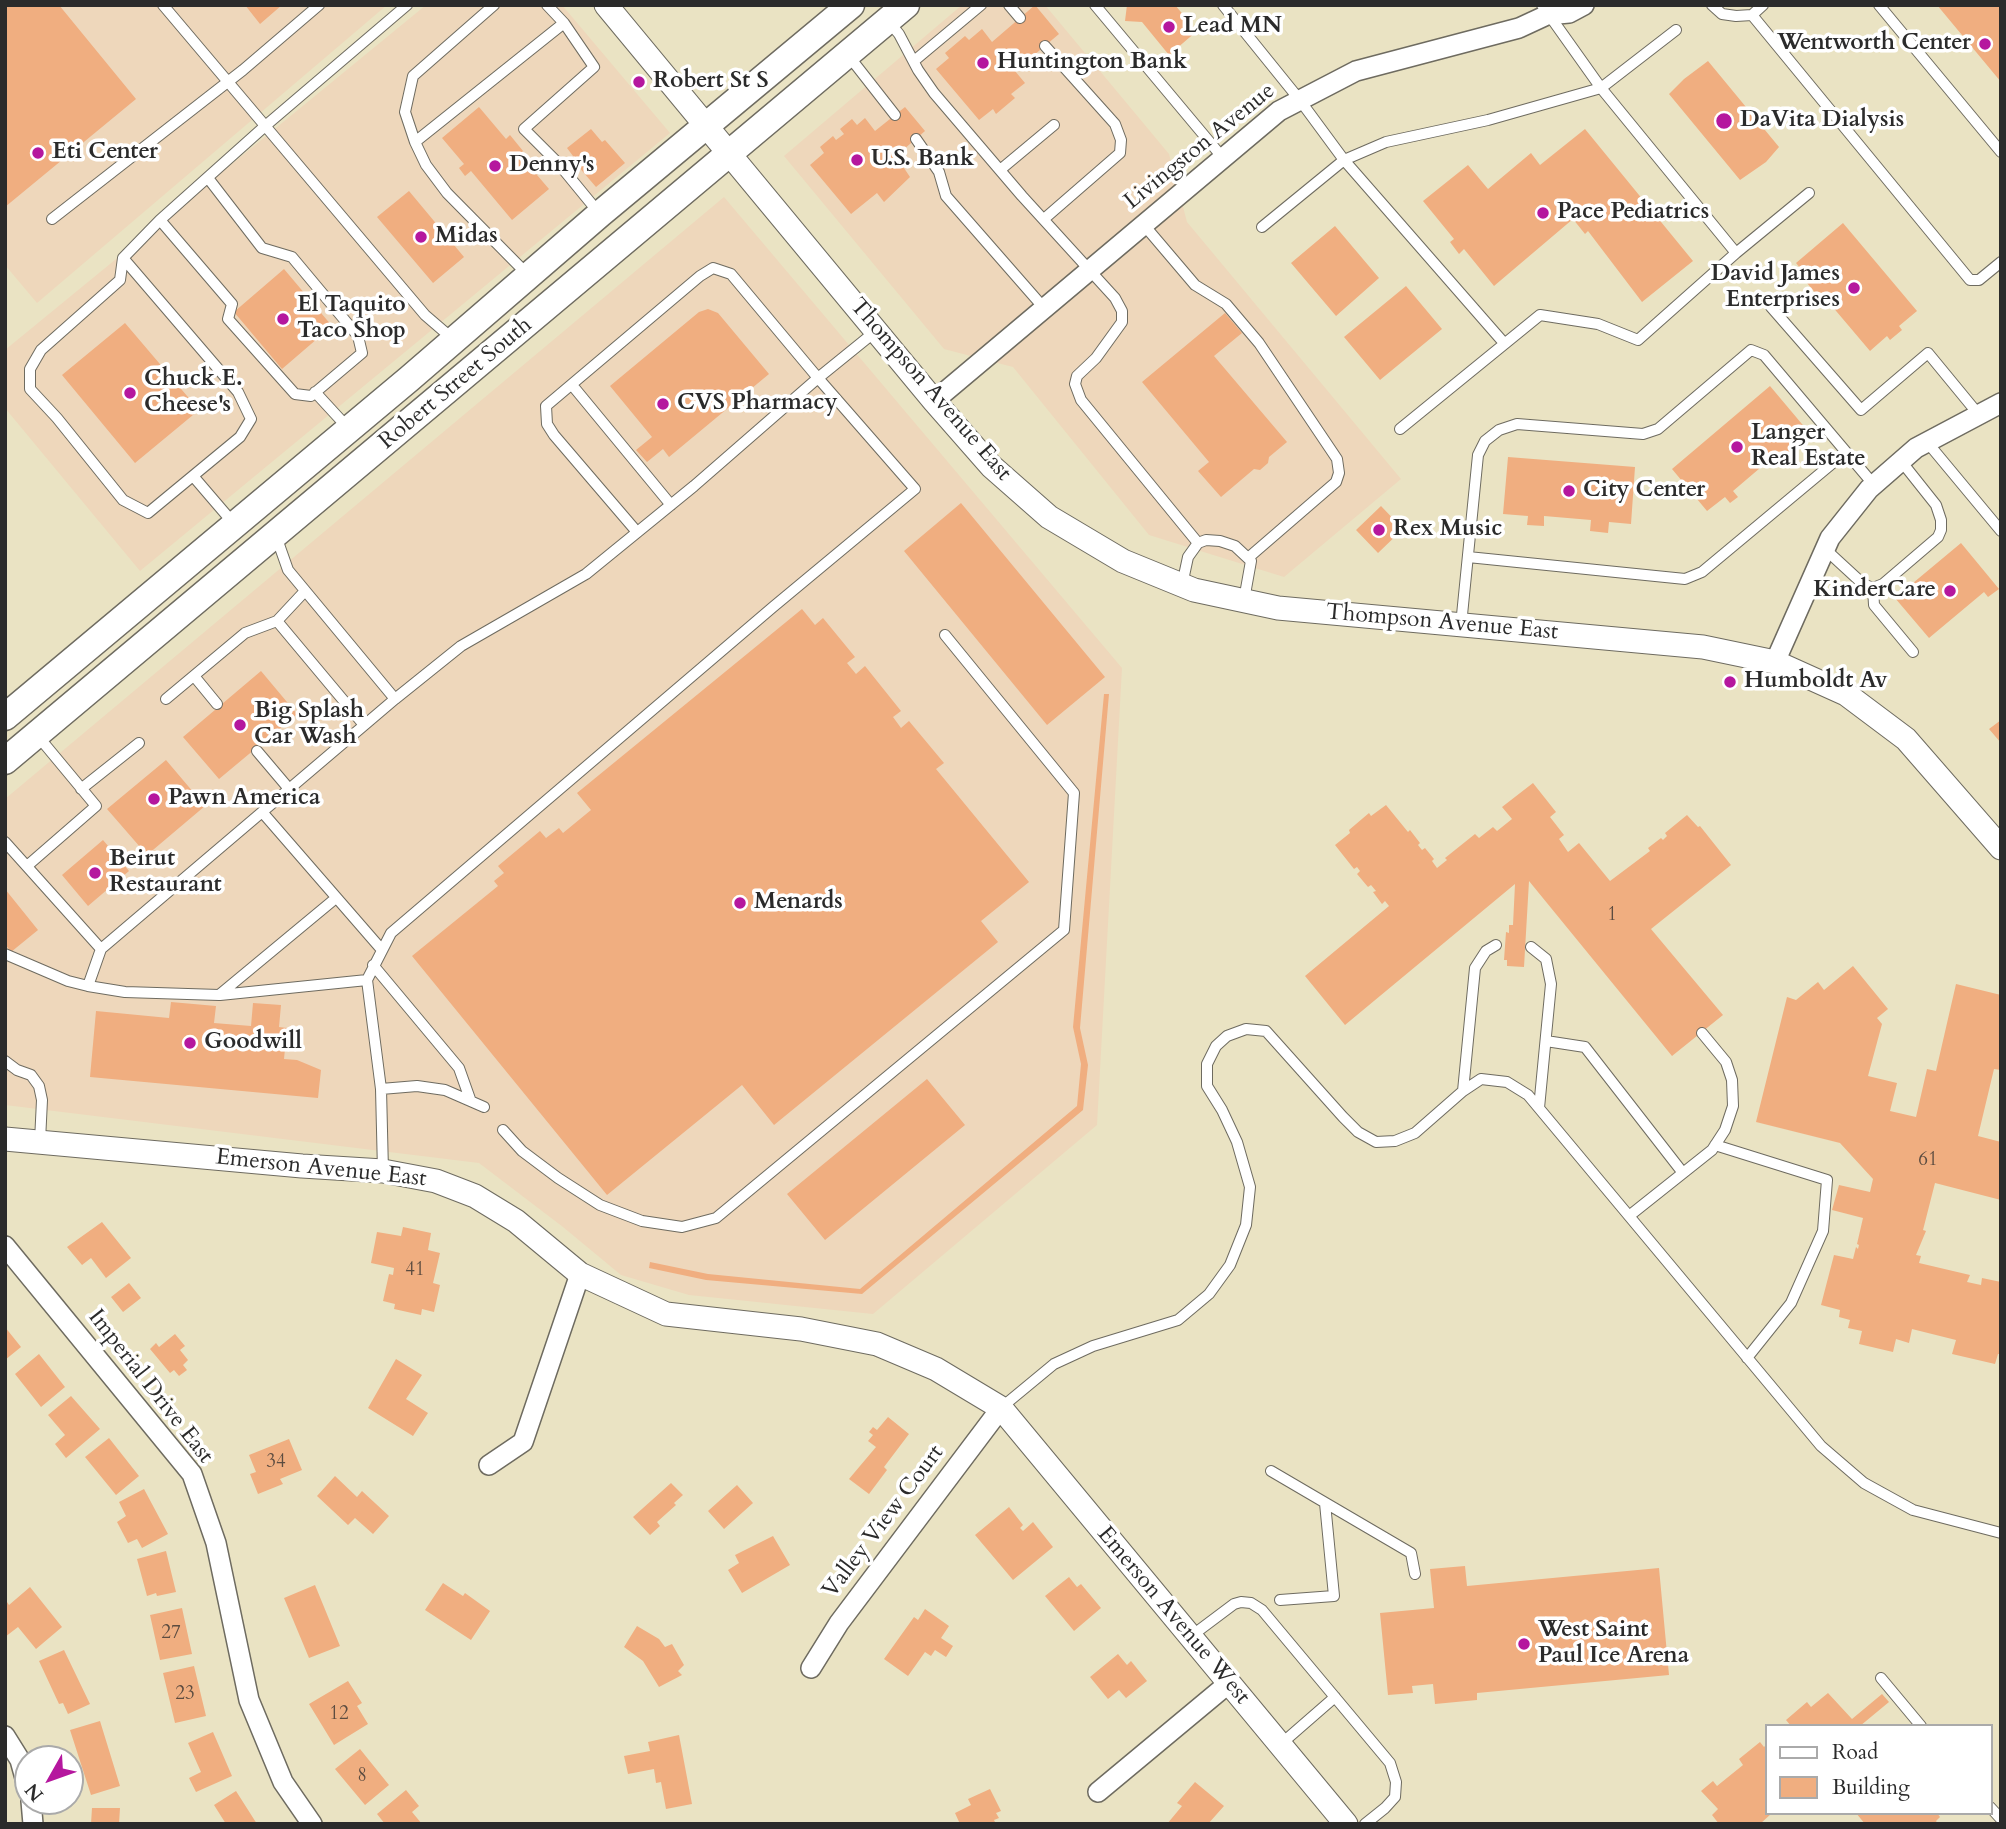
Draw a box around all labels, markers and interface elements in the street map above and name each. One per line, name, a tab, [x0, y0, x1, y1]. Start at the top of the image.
place label: Lead MN	[1183, 13, 1282, 41]
marker: Lead MN	[1161, 19, 1177, 35]
place label: Wentworth Center	[1777, 30, 1971, 58]
marker: Wentworth Center	[1977, 36, 1993, 52]
place label: Huntington Bank	[997, 49, 1187, 77]
marker: Huntington Bank	[975, 55, 991, 71]
place label: Robert St S	[653, 68, 769, 96]
marker: Robert St S	[631, 74, 647, 90]
street label: Livingston Avenue	[1119, 78, 1281, 216]
place label: DaVita Dialysis	[1740, 107, 1904, 135]
marker: DaVita Dialysis	[1714, 111, 1734, 131]
place label: Eti Center	[52, 139, 158, 167]
marker: Eti Center	[30, 145, 46, 161]
place label: U.S. Bank	[871, 146, 974, 174]
place label: Denny's	[509, 152, 594, 180]
marker: U.S. Bank	[849, 152, 865, 168]
marker: Denny's	[487, 158, 503, 174]
place label: Pace Pediatrics	[1557, 199, 1709, 227]
marker: Pace Pediatrics	[1535, 205, 1551, 221]
place label: Midas	[435, 223, 498, 251]
marker: Midas	[413, 229, 429, 245]
place label: David James Enterprises	[1711, 261, 1840, 315]
marker: David James Enterprises	[1846, 280, 1862, 296]
place label: El Taquito Taco Shop	[297, 292, 406, 346]
street label: Thompson Avenue East	[843, 293, 1017, 487]
marker: El Taquito Taco Shop	[275, 311, 291, 327]
street label: Robert Street South	[374, 312, 538, 456]
place label: Chuck E. Cheese's	[144, 366, 243, 420]
marker: Chuck E. Cheese's	[122, 385, 138, 401]
place label: CVS Pharmacy	[677, 390, 838, 418]
marker: CVS Pharmacy	[655, 396, 671, 412]
place label: Langer Real Estate	[1751, 420, 1866, 474]
marker: Langer Real Estate	[1729, 439, 1745, 455]
place label: City Center	[1583, 477, 1705, 505]
marker: City Center	[1561, 483, 1577, 499]
place label: Rex Music	[1393, 516, 1502, 544]
marker: Rex Music	[1371, 522, 1387, 538]
place label: KinderCare	[1813, 577, 1936, 605]
marker: KinderCare	[1942, 583, 1958, 599]
street label: Thompson Avenue East	[1325, 599, 1559, 647]
place label: Humboldt Av	[1744, 668, 1888, 696]
marker: Humboldt Av	[1722, 674, 1738, 690]
place label: Big Splash Car Wash	[254, 698, 364, 752]
marker: Big Splash Car Wash	[232, 717, 248, 733]
place label: Pawn America	[168, 785, 320, 813]
marker: Pawn America	[146, 791, 162, 807]
place label: Beirut Restaurant	[109, 846, 222, 900]
marker: Beirut Restaurant	[87, 865, 103, 881]
place label: Menards	[754, 889, 843, 917]
marker: Menards	[732, 895, 748, 911]
house number: 1	[1607, 905, 1617, 927]
place label: Goodwill	[204, 1029, 302, 1057]
marker: Goodwill	[182, 1035, 198, 1051]
street label: Emerson Avenue East	[214, 1144, 428, 1194]
house number: 61	[1918, 1150, 1938, 1172]
house number: 41	[405, 1260, 425, 1282]
street label: Imperial Drive East	[81, 1305, 219, 1469]
street label: Valley View Court	[818, 1440, 950, 1604]
house number: 34	[266, 1452, 286, 1474]
street label: Emerson Avenue West	[1091, 1522, 1255, 1710]
place label: West Saint Paul Ice Arena	[1538, 1617, 1689, 1671]
house number: 27	[161, 1623, 181, 1645]
marker: West Saint Paul Ice Arena	[1516, 1636, 1532, 1652]
house number: 23	[175, 1684, 195, 1706]
house number: 12	[329, 1704, 349, 1726]
legend	[1764, 1724, 1992, 1815]
text: Road	[1832, 1738, 1878, 1767]
north arrow	[14, 1745, 84, 1815]
house number: 8	[357, 1766, 367, 1788]
text: Building	[1832, 1773, 1910, 1802]
text: N	[19, 1778, 50, 1807]

